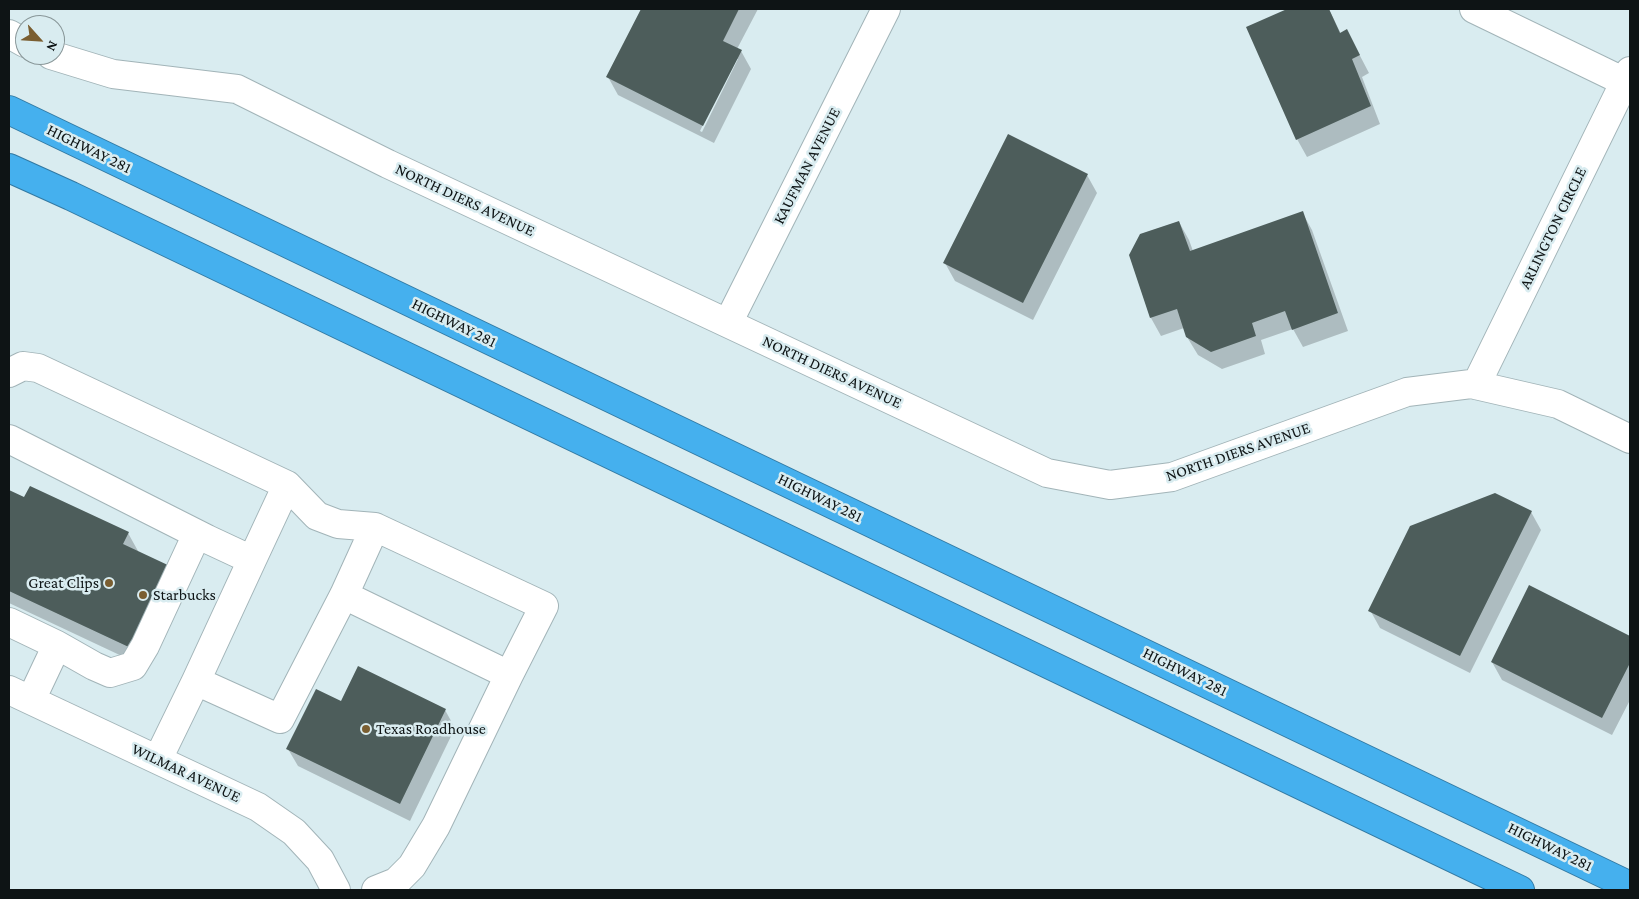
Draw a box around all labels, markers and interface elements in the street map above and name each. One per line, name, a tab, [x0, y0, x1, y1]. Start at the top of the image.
north arrow	[15, 15, 65, 65]
text: N	[43, 38, 62, 54]
street label: KAUFMAN AVENUE	[769, 105, 845, 227]
street label: HIGHWAY 281	[44, 120, 134, 178]
street label: NORTH DIERS AVENUE	[392, 159, 538, 241]
street label: ARLINGTON CIRCLE	[1515, 164, 1591, 292]
street label: HIGHWAY 281	[409, 294, 499, 352]
street label: NORTH DIERS AVENUE	[759, 331, 905, 413]
street label: NORTH DIERS AVENUE	[1163, 418, 1313, 486]
street label: HIGHWAY 281	[775, 469, 865, 527]
place label: Great Clips	[28, 573, 99, 593]
marker: Great Clips	[103, 577, 115, 589]
place label: Starbucks	[153, 585, 216, 605]
marker: Starbucks	[137, 589, 149, 601]
street label: HIGHWAY 281	[1140, 643, 1230, 701]
place label: Texas Roadhouse	[376, 719, 486, 739]
marker: Texas Roadhouse	[360, 723, 372, 735]
street label: WILMAR AVENUE	[128, 739, 244, 807]
street label: HIGHWAY 281	[1505, 818, 1595, 876]

